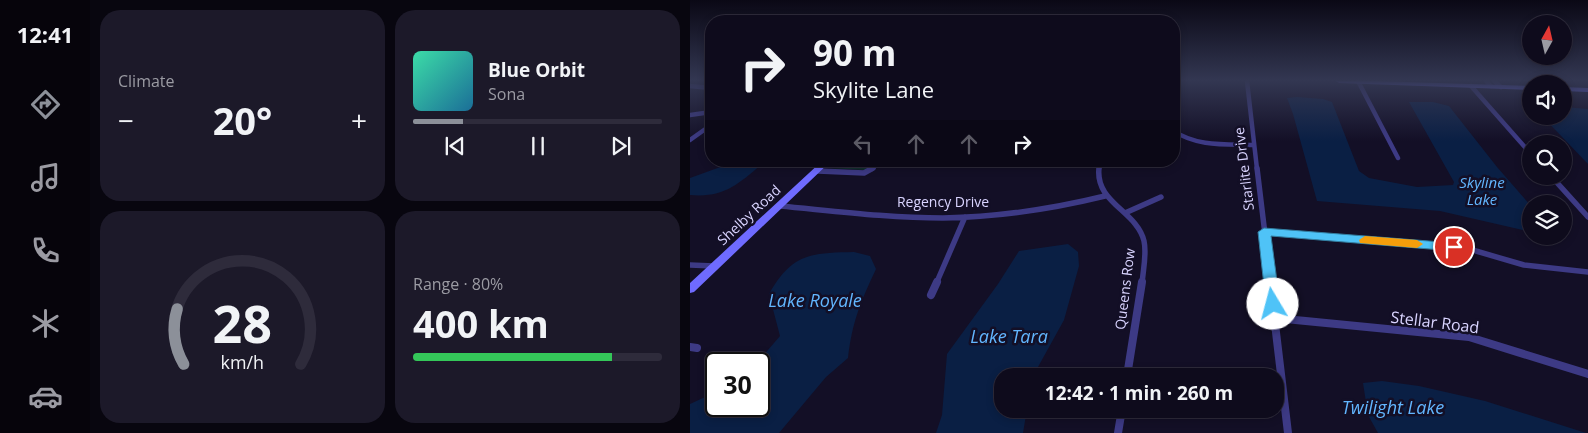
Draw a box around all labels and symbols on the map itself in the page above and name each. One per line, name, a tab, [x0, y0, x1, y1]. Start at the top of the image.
north arrow	[1522, 15, 1572, 65]
street label: Starlite Drive	[1229, 126, 1258, 212]
water label: Skyline Lake	[1459, 172, 1505, 209]
street label: Shelby Road	[713, 180, 784, 249]
street label: Regency Drive	[897, 192, 989, 211]
pin	[1433, 226, 1475, 268]
street label: Queens Row	[1110, 247, 1139, 331]
position arrow	[1246, 277, 1298, 329]
water label: Lake Royale	[768, 288, 862, 312]
street label: Stellar Road	[1389, 306, 1481, 338]
water label: Lake Tara	[970, 324, 1048, 348]
speed limit sign: 30	[705, 352, 770, 417]
water label: Twilight Lake	[1342, 395, 1444, 419]

